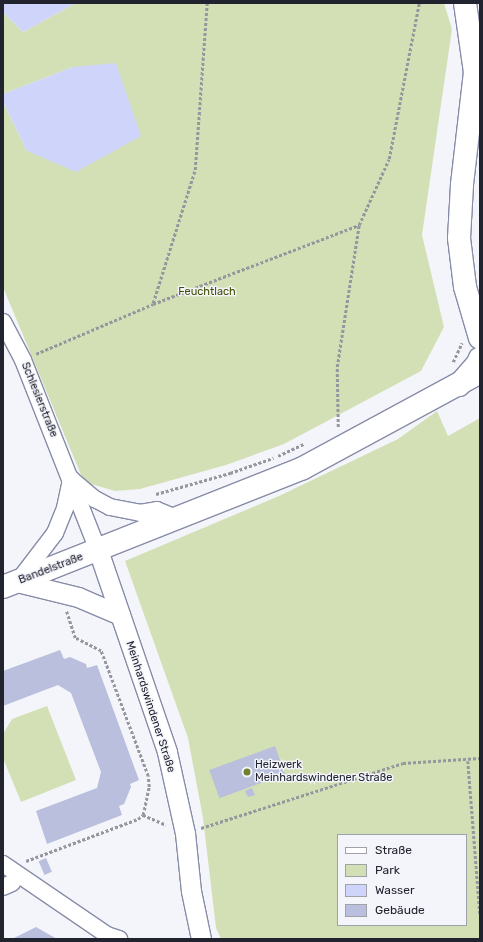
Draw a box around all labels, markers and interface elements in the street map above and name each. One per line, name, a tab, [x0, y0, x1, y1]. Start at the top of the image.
park label: Feuchtlach	[178, 285, 236, 299]
street label: Schlesierstraße	[18, 361, 60, 439]
street label: Bandelstraße	[17, 551, 85, 587]
street label: Meinhardswindener Straße	[122, 640, 178, 774]
place label: Heizwerk Meinhardswindener Straße	[255, 759, 393, 785]
marker: Heizwerk Meinhardswindener Straße	[242, 767, 252, 777]
legend	[337, 834, 467, 926]
text: Straße	[375, 843, 412, 857]
text: Park	[375, 863, 400, 877]
text: Wasser	[375, 883, 415, 897]
text: Gebäude	[375, 903, 425, 917]

